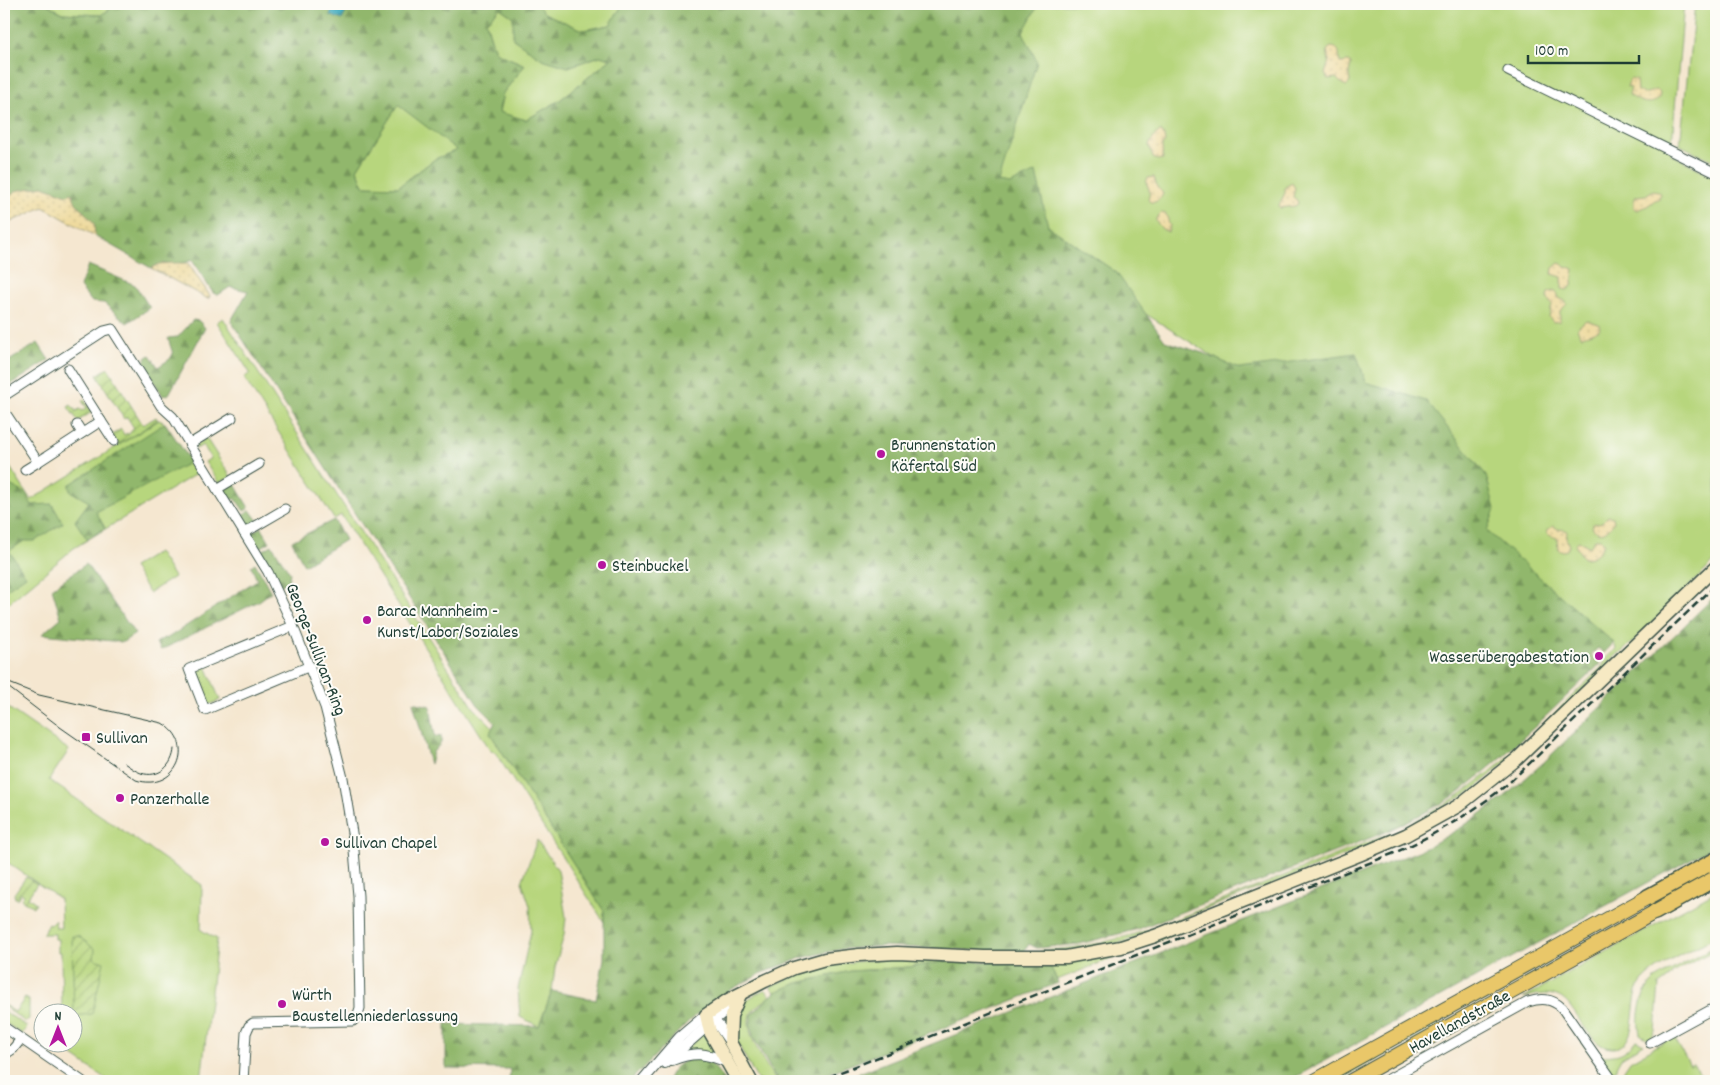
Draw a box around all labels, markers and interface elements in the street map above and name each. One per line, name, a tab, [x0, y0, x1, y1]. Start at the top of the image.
scale bar	[1528, 32, 1639, 64]
text: 100 m	[1535, 41, 1568, 63]
place label: Brunnenstation Käfertal Süd	[891, 434, 996, 480]
marker: Brunnenstation Käfertal Süd	[875, 448, 887, 460]
place label: Steinbuckel	[612, 555, 689, 580]
marker: Steinbuckel	[596, 559, 608, 571]
street label: George-Sullivan-Ring	[278, 580, 351, 720]
place label: Barac Mannheim - Kunst/Labor/Soziales	[377, 600, 518, 646]
marker: Barac Mannheim - Kunst/Labor/Soziales	[361, 614, 373, 626]
place label: Wasserübergabestation	[1429, 646, 1589, 671]
marker: Wasserübergabestation	[1593, 650, 1605, 662]
place label: Sullivan	[96, 727, 148, 752]
marker: Sullivan	[80, 731, 92, 743]
place label: Panzerhalle	[130, 788, 210, 813]
marker: Panzerhalle	[114, 792, 126, 804]
place label: Sullivan Chapel	[335, 832, 438, 857]
marker: Sullivan Chapel	[319, 836, 331, 848]
place label: Würth Baustellenniederlassung	[292, 984, 458, 1030]
street label: Havellandstraße	[1405, 985, 1516, 1061]
marker: Würth Baustellenniederlassung	[276, 998, 288, 1010]
north arrow	[32, 1002, 82, 1052]
text: N	[55, 1007, 62, 1027]

